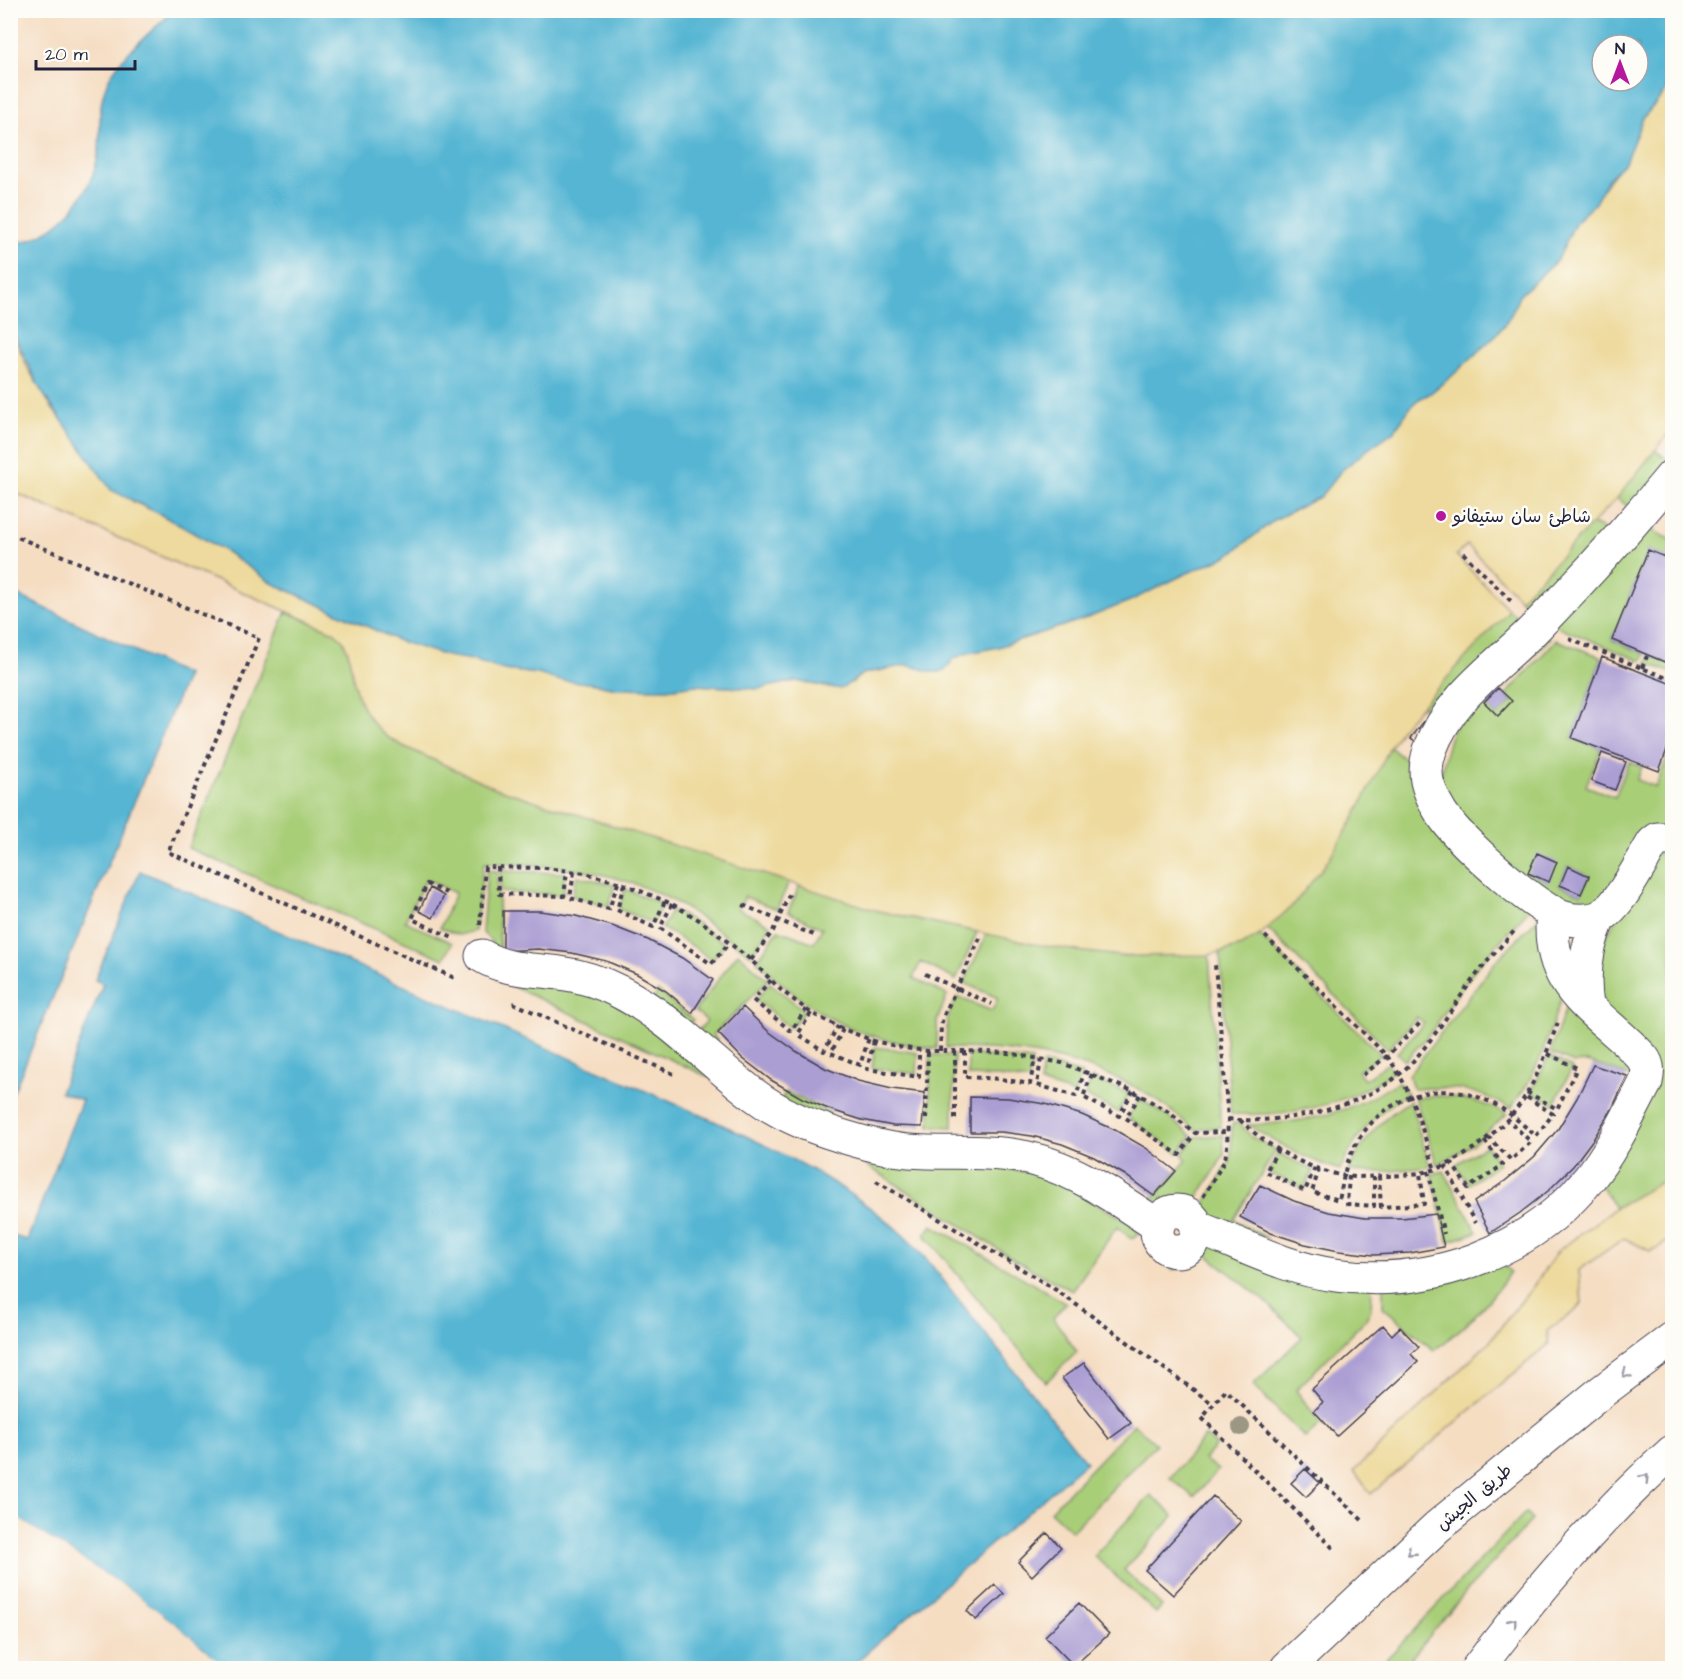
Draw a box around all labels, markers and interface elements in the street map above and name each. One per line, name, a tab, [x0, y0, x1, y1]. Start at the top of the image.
scale bar	[36, 33, 135, 71]
north arrow	[1590, 33, 1650, 93]
text: N	[1615, 38, 1625, 60]
text: 20 m	[45, 42, 88, 67]
place label: شاطئ سان ستيفانو	[1451, 504, 1591, 529]
marker: شاطئ سان ستيفانو	[1434, 509, 1448, 523]
one-way arrow	[1621, 1367, 1632, 1378]
street label: طريق الجيش	[1431, 1458, 1517, 1536]
one-way arrow	[1638, 1475, 1649, 1485]
one-way arrow	[1407, 1545, 1417, 1556]
one-way arrow	[1506, 1618, 1517, 1629]

